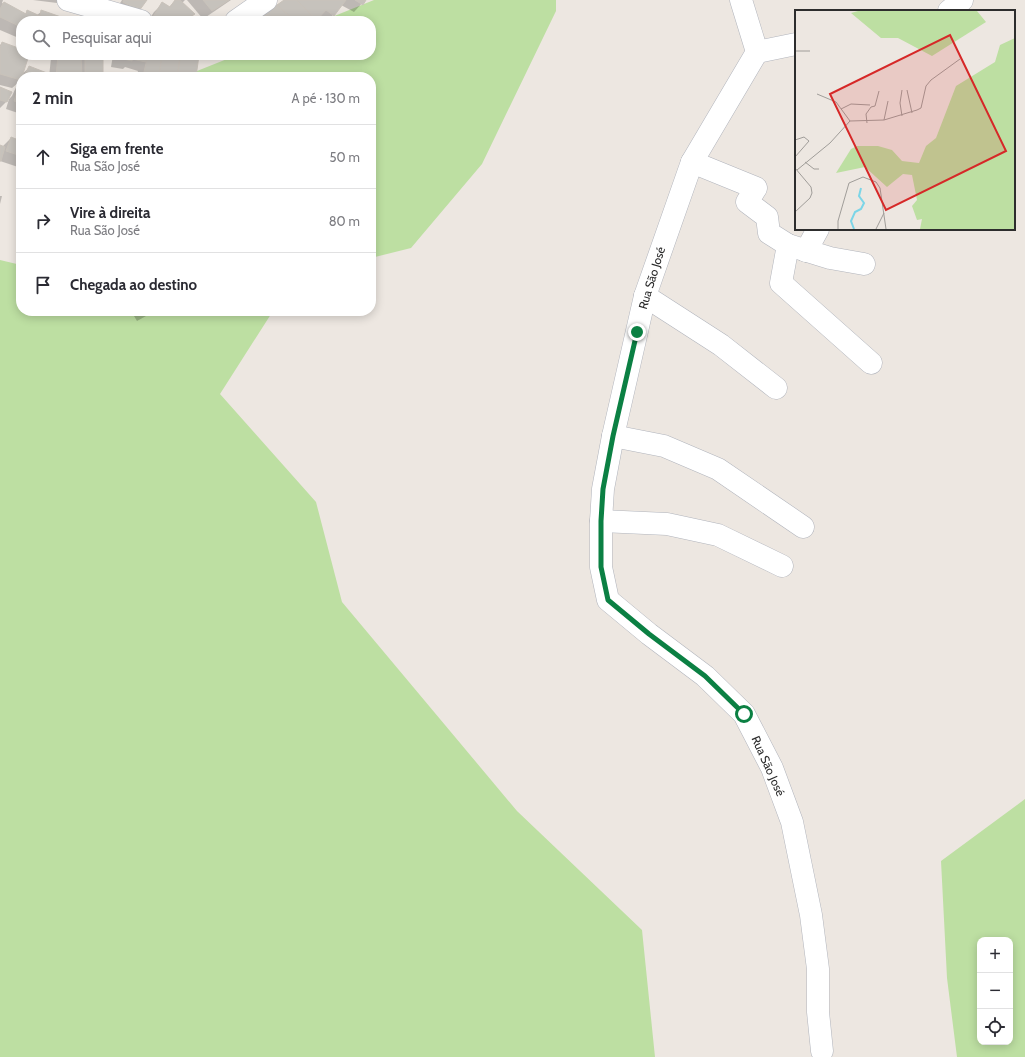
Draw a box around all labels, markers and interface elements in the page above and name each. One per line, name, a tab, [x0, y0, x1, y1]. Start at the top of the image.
inset map	[795, 10, 1015, 230]
search box	[16, 16, 376, 60]
icon: search	[30, 27, 52, 49]
text: Pesquisar aqui	[62, 29, 152, 47]
text: 2 min	[32, 88, 73, 108]
text: A pé · 130 m	[292, 90, 360, 106]
text: Siga em frente	[70, 140, 163, 158]
icon: ahead	[32, 146, 54, 168]
text: 50 m	[330, 149, 360, 165]
text: Rua São José	[70, 158, 140, 174]
text: Vire à direita	[70, 204, 151, 222]
icon: right	[32, 210, 54, 232]
text: 80 m	[329, 213, 360, 229]
text: Rua São José	[70, 222, 140, 238]
street label: Rua São José	[635, 245, 668, 311]
icon: arrive	[32, 274, 54, 296]
text: Chegada ao destino	[70, 276, 197, 294]
route end	[628, 323, 646, 341]
route start	[735, 705, 753, 723]
street label: Rua São José	[748, 733, 788, 798]
map controls	[977, 937, 1013, 1045]
button: +	[977, 937, 1013, 973]
button: −	[977, 973, 1013, 1009]
button: locate	[977, 1009, 1013, 1045]

